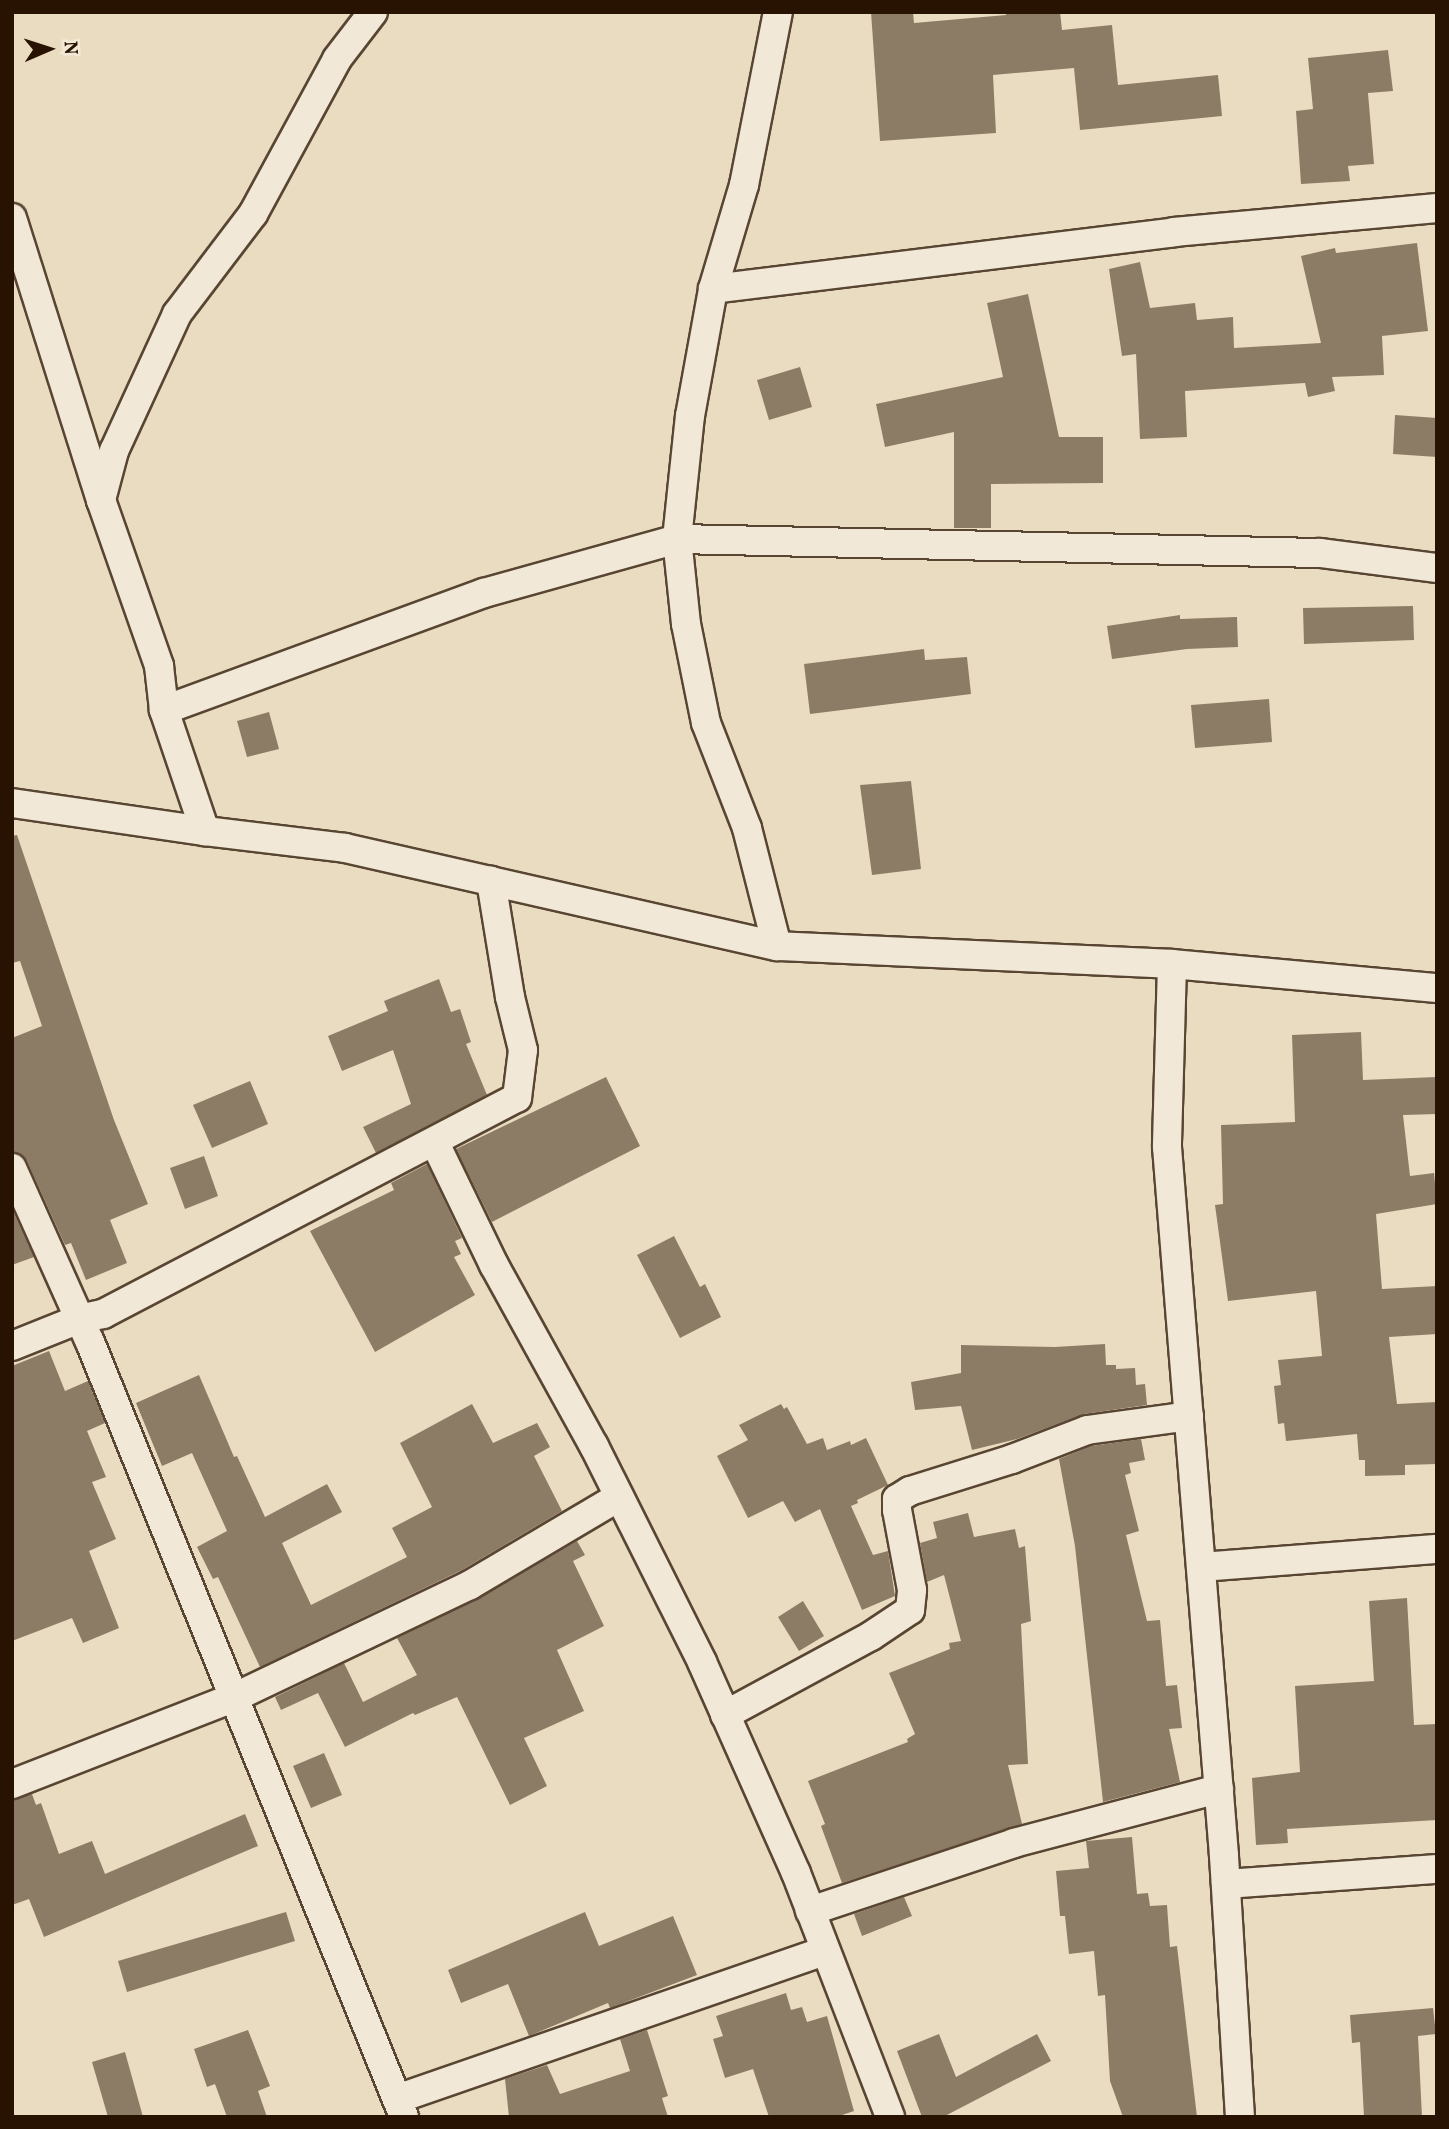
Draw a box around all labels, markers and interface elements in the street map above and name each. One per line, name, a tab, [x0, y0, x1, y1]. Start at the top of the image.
north arrow	[14, 14, 84, 84]
text: N	[57, 40, 83, 55]

